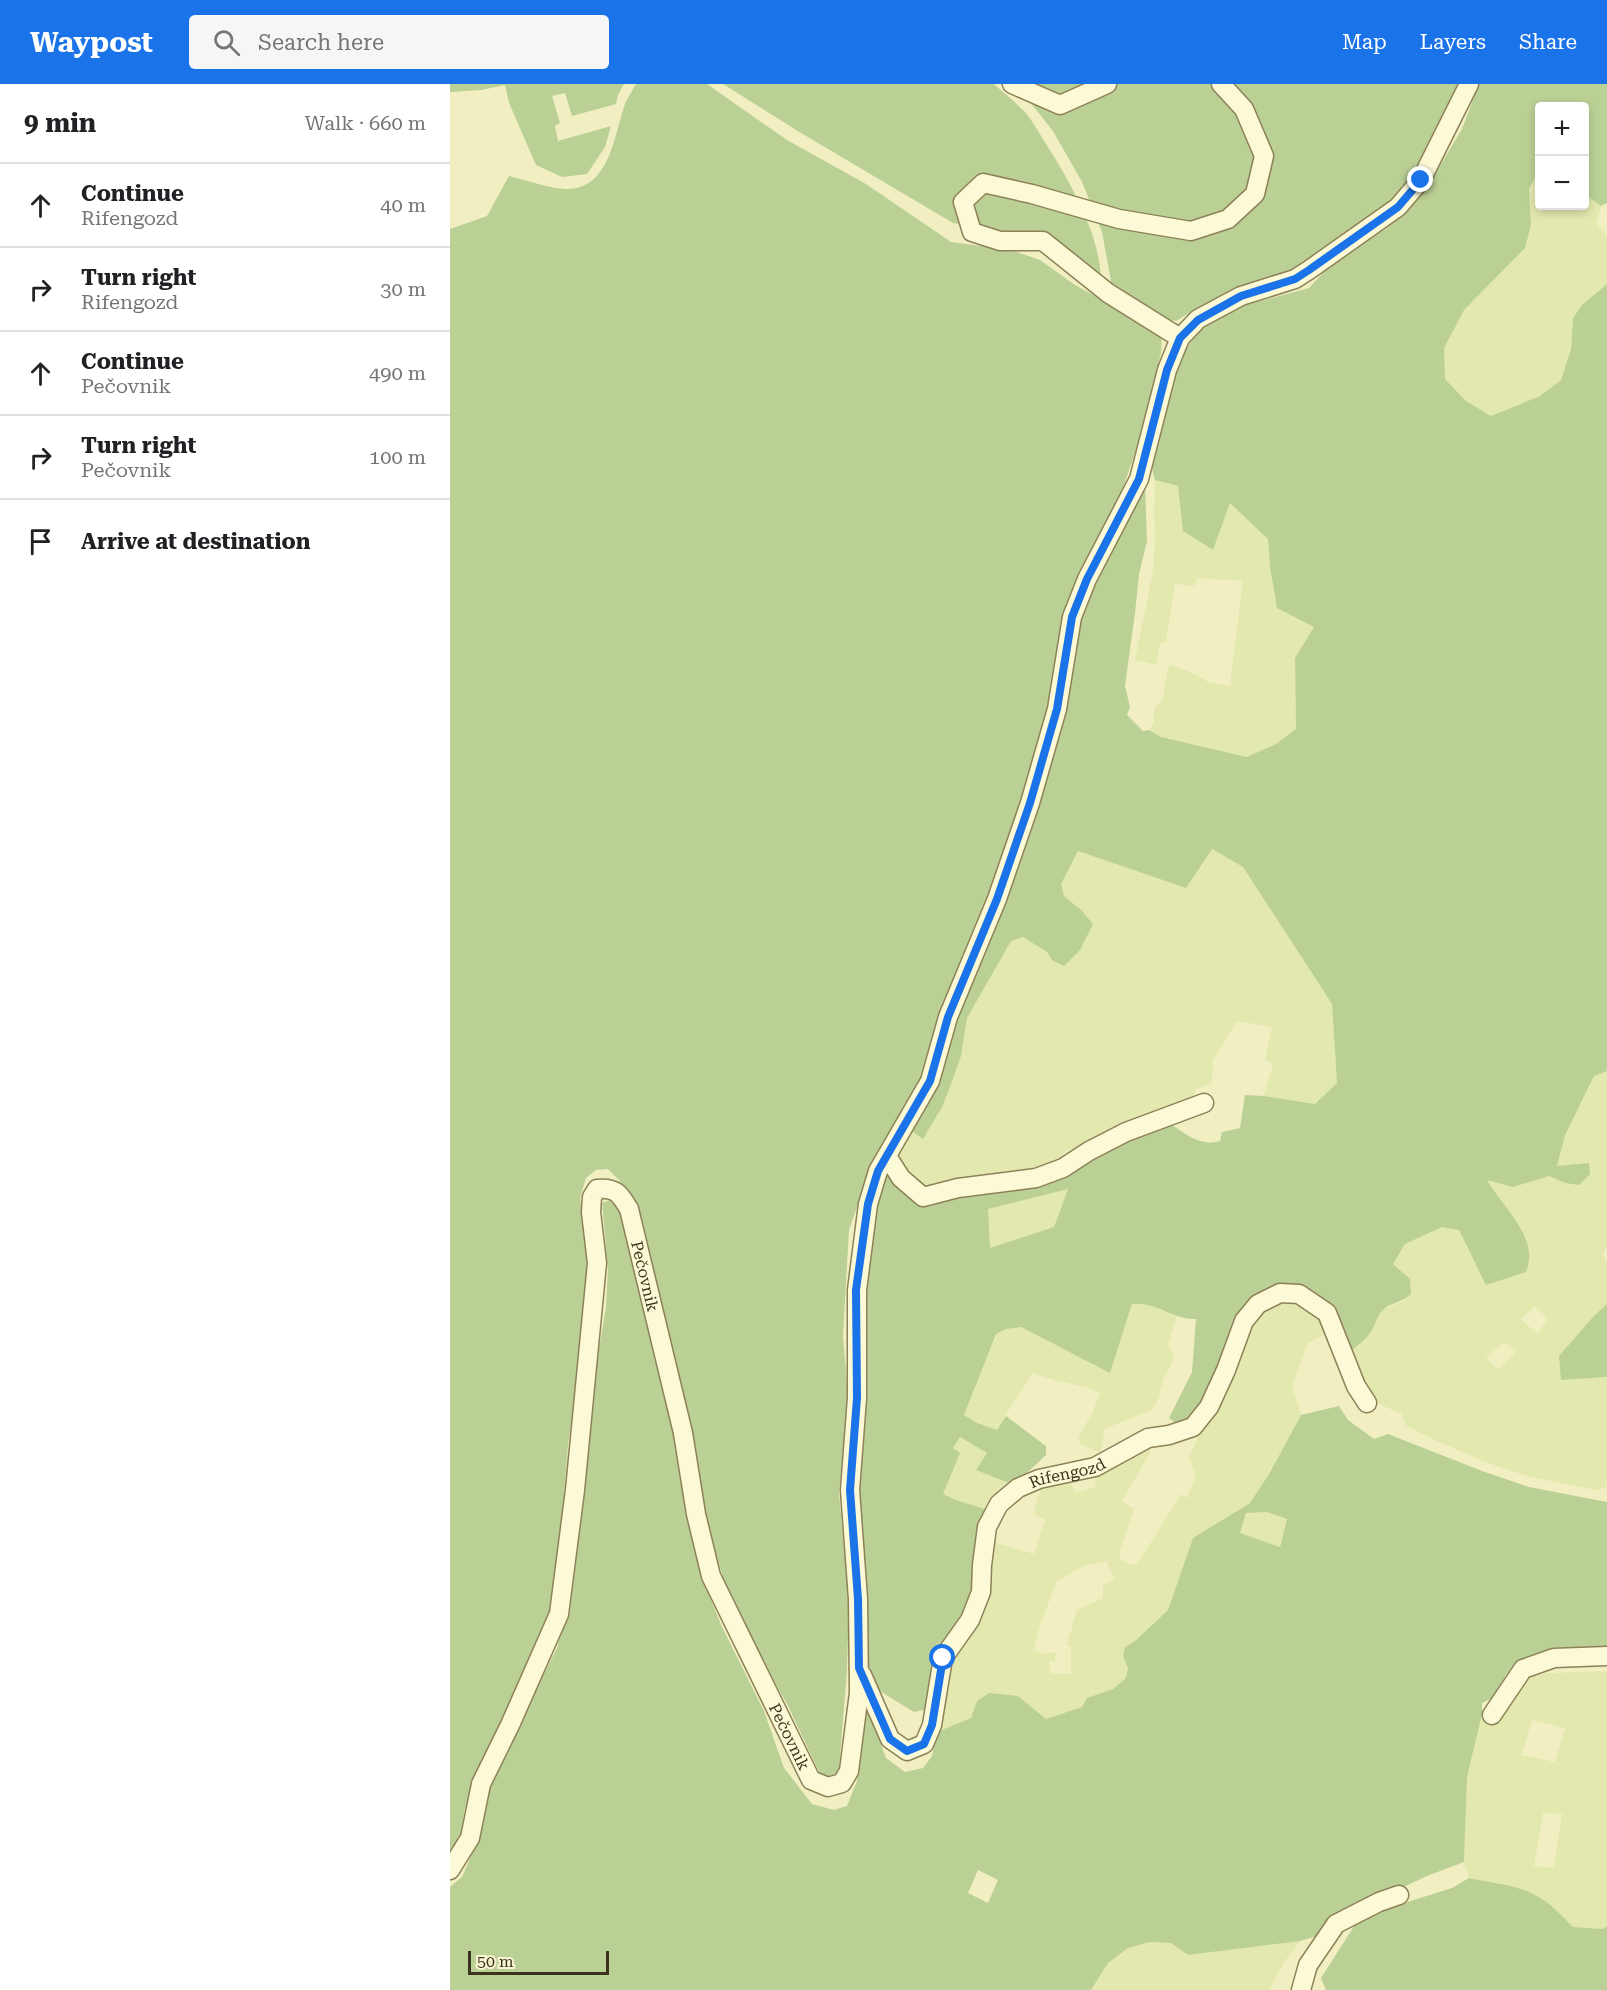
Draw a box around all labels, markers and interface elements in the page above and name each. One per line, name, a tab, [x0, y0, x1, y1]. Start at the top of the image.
search box	[189, 15, 609, 69]
text: Waypost	[30, 26, 153, 59]
icon: search	[210, 26, 243, 59]
text: Search here	[258, 30, 384, 55]
text: Map	[1342, 30, 1387, 54]
text: Layers	[1420, 30, 1486, 54]
text: Share	[1519, 30, 1577, 54]
map controls	[1535, 102, 1589, 210]
button: +	[1535, 102, 1589, 156]
text: 9 min	[24, 108, 96, 138]
text: Walk · 660 m	[305, 111, 426, 135]
button: −	[1535, 156, 1589, 210]
route end	[1407, 166, 1433, 192]
text: Continue	[81, 181, 184, 206]
icon: ahead	[24, 189, 57, 222]
text: 40 m	[380, 193, 426, 217]
text: Rifengozd	[81, 206, 178, 230]
text: Turn right	[81, 265, 196, 290]
icon: right	[24, 273, 57, 306]
text: 30 m	[380, 277, 426, 301]
text: Rifengozd	[81, 290, 178, 314]
text: Continue	[81, 349, 184, 374]
icon: ahead	[24, 357, 57, 390]
text: 490 m	[369, 361, 426, 385]
text: Pečovnik	[81, 374, 171, 398]
text: Turn right	[81, 433, 196, 458]
icon: right	[24, 441, 57, 474]
text: 100 m	[369, 445, 426, 469]
text: Pečovnik	[81, 458, 171, 482]
icon: arrive	[24, 525, 57, 558]
text: Arrive at destination	[81, 529, 310, 554]
street label: Pečovnik	[627, 1239, 662, 1314]
street label: Rifengozd	[1026, 1454, 1109, 1492]
route start	[929, 1644, 955, 1670]
street label: Pečovnik	[765, 1700, 814, 1773]
scale bar	[468, 1948, 609, 1976]
text: 50 m	[477, 1952, 514, 1971]

